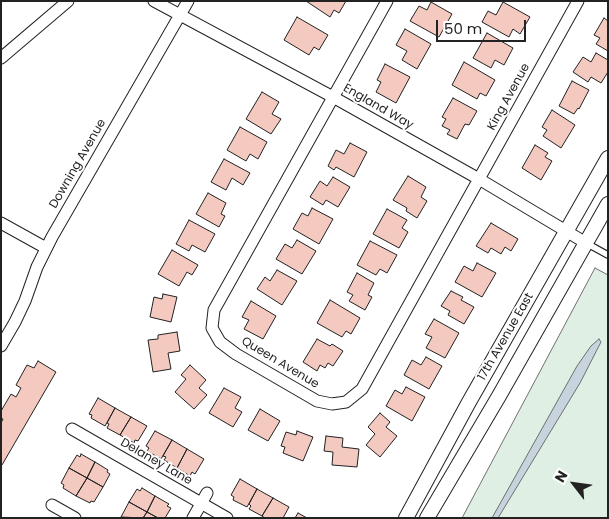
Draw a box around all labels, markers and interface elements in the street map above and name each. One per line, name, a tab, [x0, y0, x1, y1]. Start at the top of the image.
scale bar	[439, 10, 529, 42]
text: 50 m	[444, 18, 482, 39]
street label: King Avenue	[485, 61, 533, 133]
street label: England Way	[340, 81, 416, 133]
street label: Downing Avenue	[47, 117, 109, 211]
street label: 17th Avenue East	[475, 291, 537, 383]
street label: Queen Avenue	[239, 334, 321, 392]
street label: Delaney Lane	[118, 436, 194, 488]
north arrow	[549, 459, 599, 509]
text: N	[550, 467, 572, 486]

